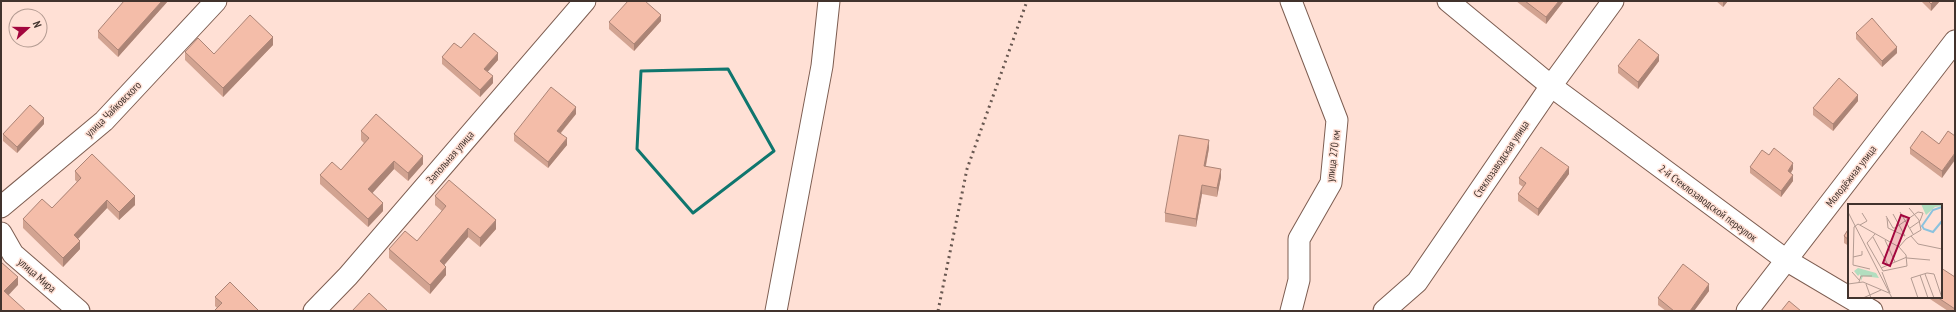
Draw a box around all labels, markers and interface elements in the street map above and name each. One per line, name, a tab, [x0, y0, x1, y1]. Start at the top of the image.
north arrow	[8, 8, 48, 48]
text: N	[30, 19, 45, 30]
street label: улица Чайковского	[82, 78, 144, 140]
street label: Стеклозаводская улица	[1470, 118, 1532, 200]
street label: Запольная улица	[423, 128, 477, 186]
street label: улица 270 км	[1323, 129, 1343, 183]
street label: Молодёжная улица	[1823, 142, 1879, 210]
street label: 2-й Стеклозаводской переулок	[1656, 161, 1761, 245]
inset map	[1848, 204, 1942, 298]
street label: улица Мира	[15, 255, 59, 295]

